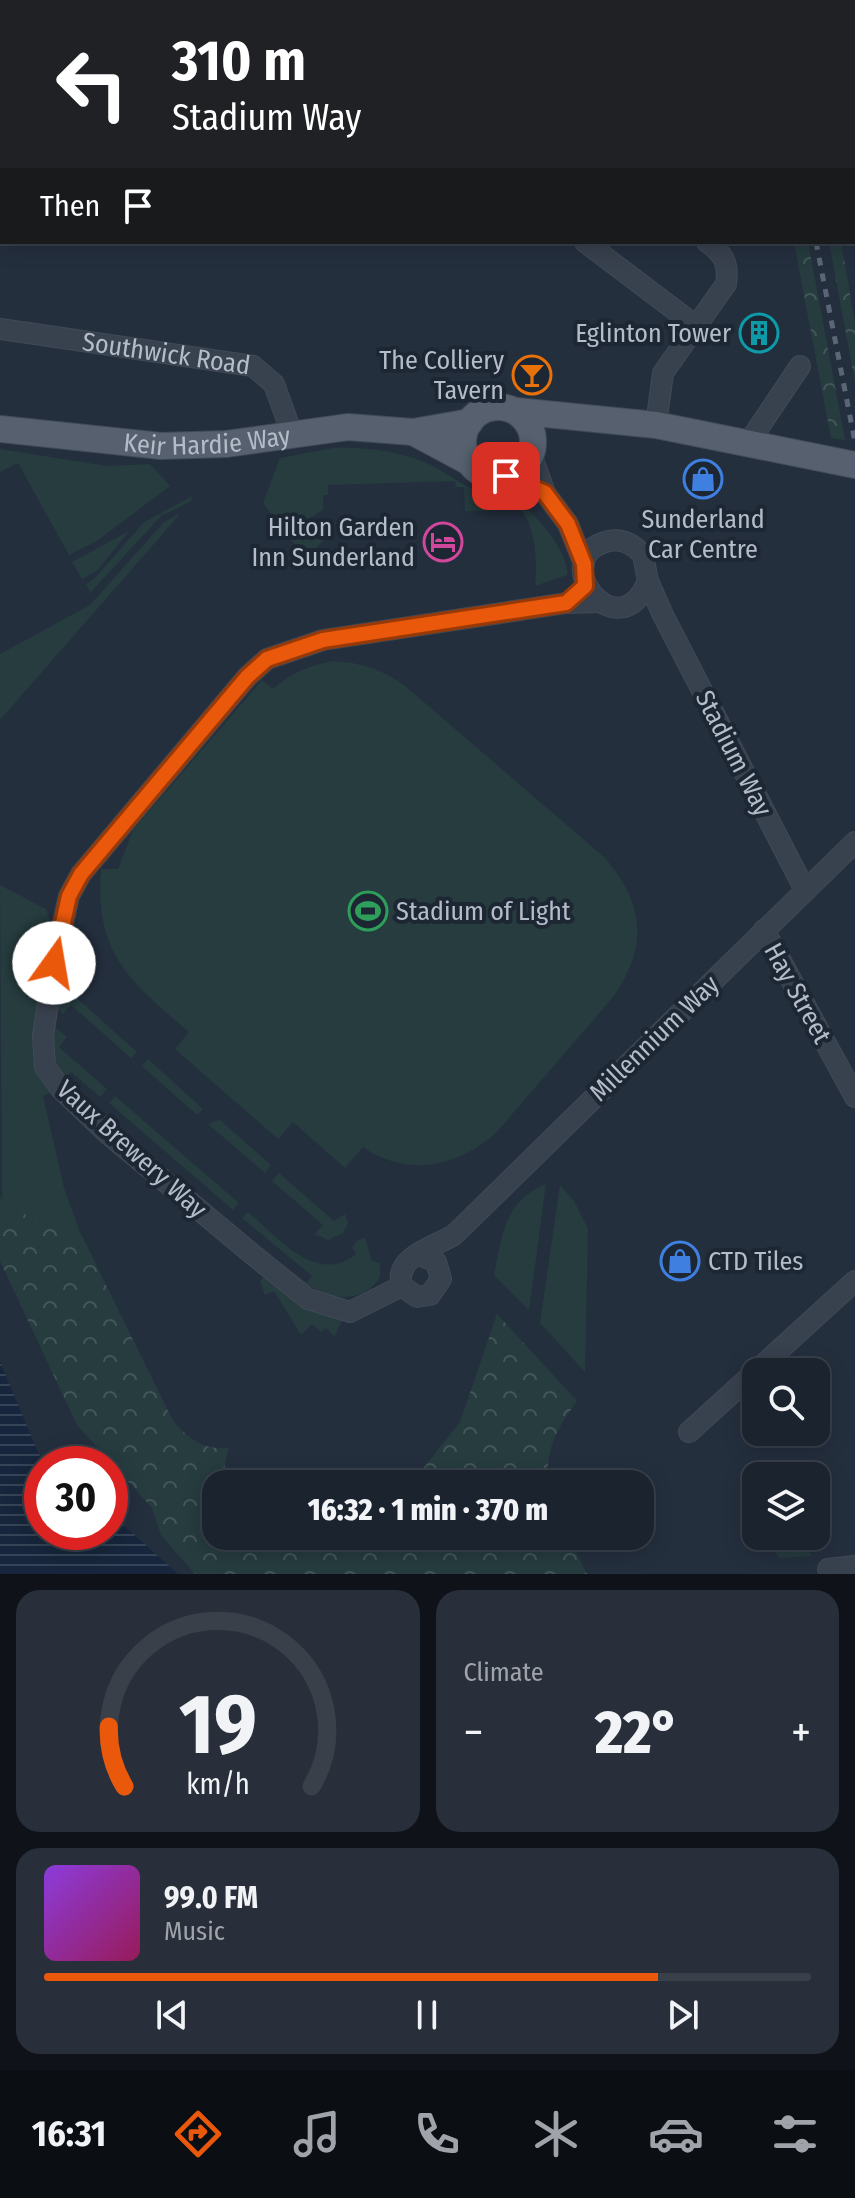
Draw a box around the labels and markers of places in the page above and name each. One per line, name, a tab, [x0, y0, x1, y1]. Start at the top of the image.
building icon: Eglinton Tower	[738, 312, 780, 354]
place label: Eglinton Tower	[575, 318, 731, 349]
place label: The Colliery Tavern	[379, 345, 504, 406]
bar icon: The Colliery Tavern	[511, 354, 553, 396]
pin	[472, 442, 540, 510]
shop icon: Sunderland Car Centre	[682, 458, 724, 500]
place label: Sunderland Car Centre	[641, 504, 765, 565]
place label: Hilton Garden Inn Sunderland	[252, 512, 415, 573]
hotel icon: Hilton Garden Inn Sunderland	[422, 521, 464, 563]
sports icon: Stadium of Light	[347, 890, 389, 932]
place label: Stadium of Light	[396, 896, 571, 927]
shop icon: CTD Tiles	[659, 1240, 701, 1282]
place label: CTD Tiles	[708, 1246, 803, 1277]

